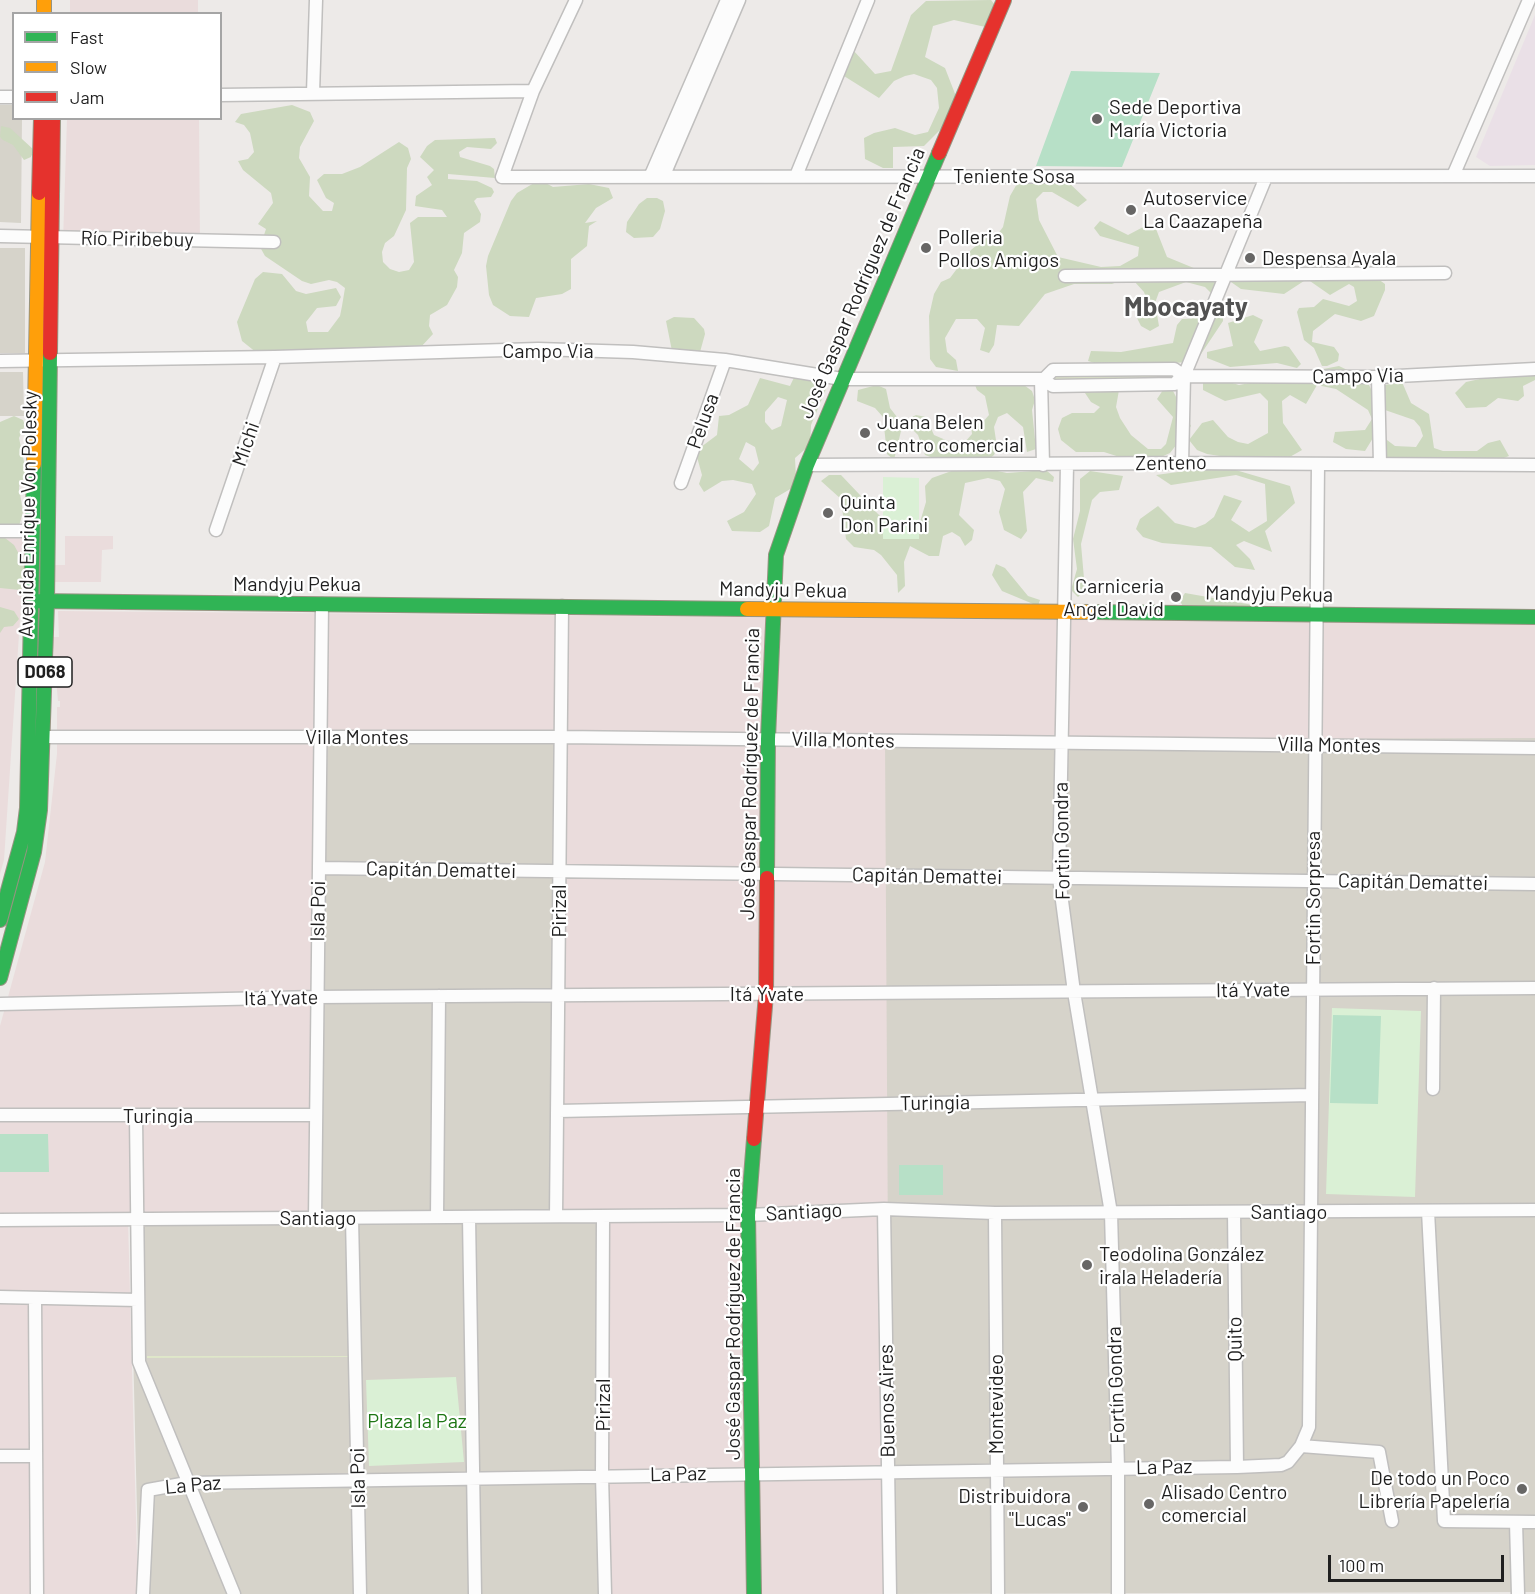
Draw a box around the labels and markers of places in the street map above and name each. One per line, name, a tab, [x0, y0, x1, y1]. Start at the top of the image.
place label: Sede Deportiva María Victoria	[1109, 95, 1241, 142]
marker: Sede Deportiva María Victoria	[1090, 112, 1104, 126]
place label: Autoservice La Caazapeña	[1143, 186, 1263, 233]
marker: Autoservice La Caazapeña	[1124, 203, 1138, 217]
place label: Polleria Pollos Amigos	[938, 225, 1059, 272]
marker: Polleria Pollos Amigos	[919, 241, 933, 255]
place label: Despensa Ayala	[1262, 246, 1396, 270]
marker: Despensa Ayala	[1243, 251, 1257, 265]
place label: Juana Belen centro comercial	[877, 410, 1024, 457]
marker: Juana Belen centro comercial	[858, 426, 872, 440]
place label: Quinta Don Parini	[840, 490, 928, 537]
marker: Quinta Don Parini	[821, 506, 835, 520]
place label: Carniceria Angel David	[1063, 574, 1164, 621]
marker: Carniceria Angel David	[1169, 590, 1183, 604]
place label: Teodolina González irala Heladería	[1099, 1242, 1264, 1289]
marker: Teodolina González irala Heladería	[1080, 1258, 1094, 1272]
place label: De todo un Poco Librería Papelería	[1358, 1466, 1510, 1513]
place label: Alisado Centro comercial	[1161, 1480, 1287, 1527]
marker: De todo un Poco Librería Papelería	[1515, 1482, 1529, 1496]
place label: Distribuidora "Lucas"	[958, 1484, 1071, 1531]
marker: Alisado Centro comercial	[1142, 1497, 1156, 1511]
marker: Distribuidora "Lucas"	[1076, 1500, 1090, 1514]

